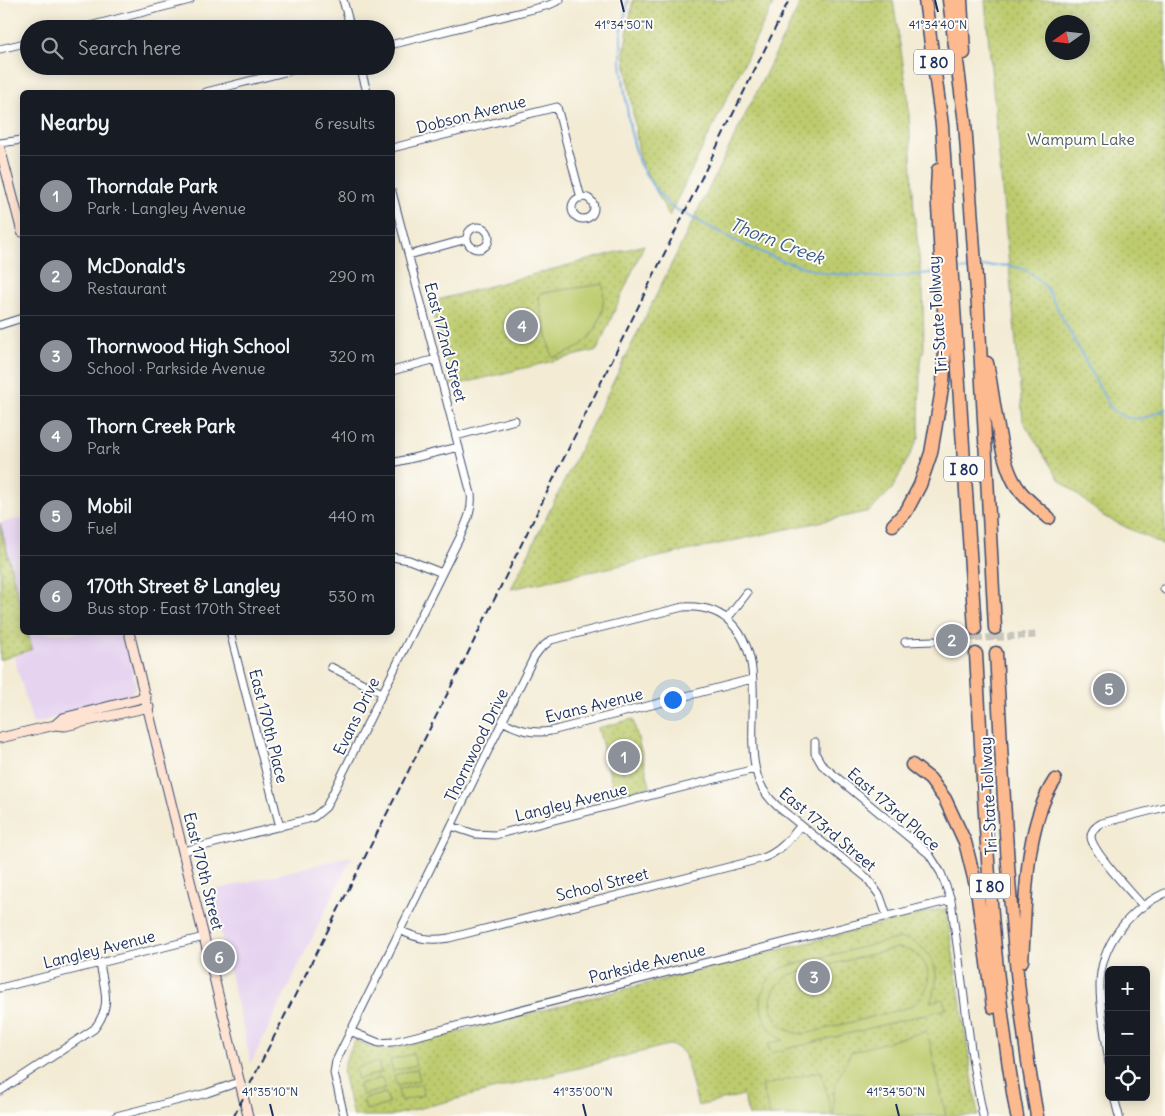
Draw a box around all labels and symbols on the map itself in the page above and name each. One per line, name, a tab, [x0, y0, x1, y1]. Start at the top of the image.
north arrow	[1045, 15, 1090, 60]
text: 41°34'50"N	[595, 17, 653, 32]
text: 41°34'40"N	[909, 17, 967, 32]
road number: I 80	[914, 50, 954, 74]
street label: Dobson Avenue	[414, 91, 528, 137]
park label: Wampum Lake	[1027, 129, 1135, 149]
water label: Thorn Creek	[727, 213, 829, 270]
street label: Tri-State Tollway	[923, 255, 951, 375]
street label: East 172nd Street	[420, 280, 472, 405]
pin: 4	[506, 307, 538, 345]
road number: I 80	[944, 456, 984, 482]
pin: 2	[936, 621, 968, 659]
street label: East 170th Place	[245, 667, 293, 785]
pin: 5	[1093, 670, 1125, 708]
street label: Evans Drive	[329, 674, 383, 758]
street label: Evans Avenue	[543, 683, 645, 727]
street label: Thornwood Drive	[440, 685, 512, 805]
your location	[660, 687, 686, 713]
street label: Tri-State Tollway	[975, 736, 1001, 856]
pin: 1	[608, 738, 640, 776]
street label: East 173rd Place	[844, 763, 944, 855]
street label: Langley Avenue	[513, 778, 629, 826]
street label: East 173rd Street	[775, 783, 881, 876]
street label: East 170th Street	[180, 810, 228, 933]
street label: School Street	[554, 863, 651, 905]
road number: I 80	[970, 874, 1010, 898]
street label: Langley Avenue	[41, 925, 157, 973]
pin: 6	[203, 938, 235, 976]
street label: Parkside Avenue	[587, 939, 707, 987]
pin: 3	[798, 958, 830, 996]
text: 41°35'10"N	[242, 1084, 298, 1099]
text: 41°35'00"N	[553, 1084, 613, 1099]
text: 41°34'50"N	[867, 1084, 925, 1099]

